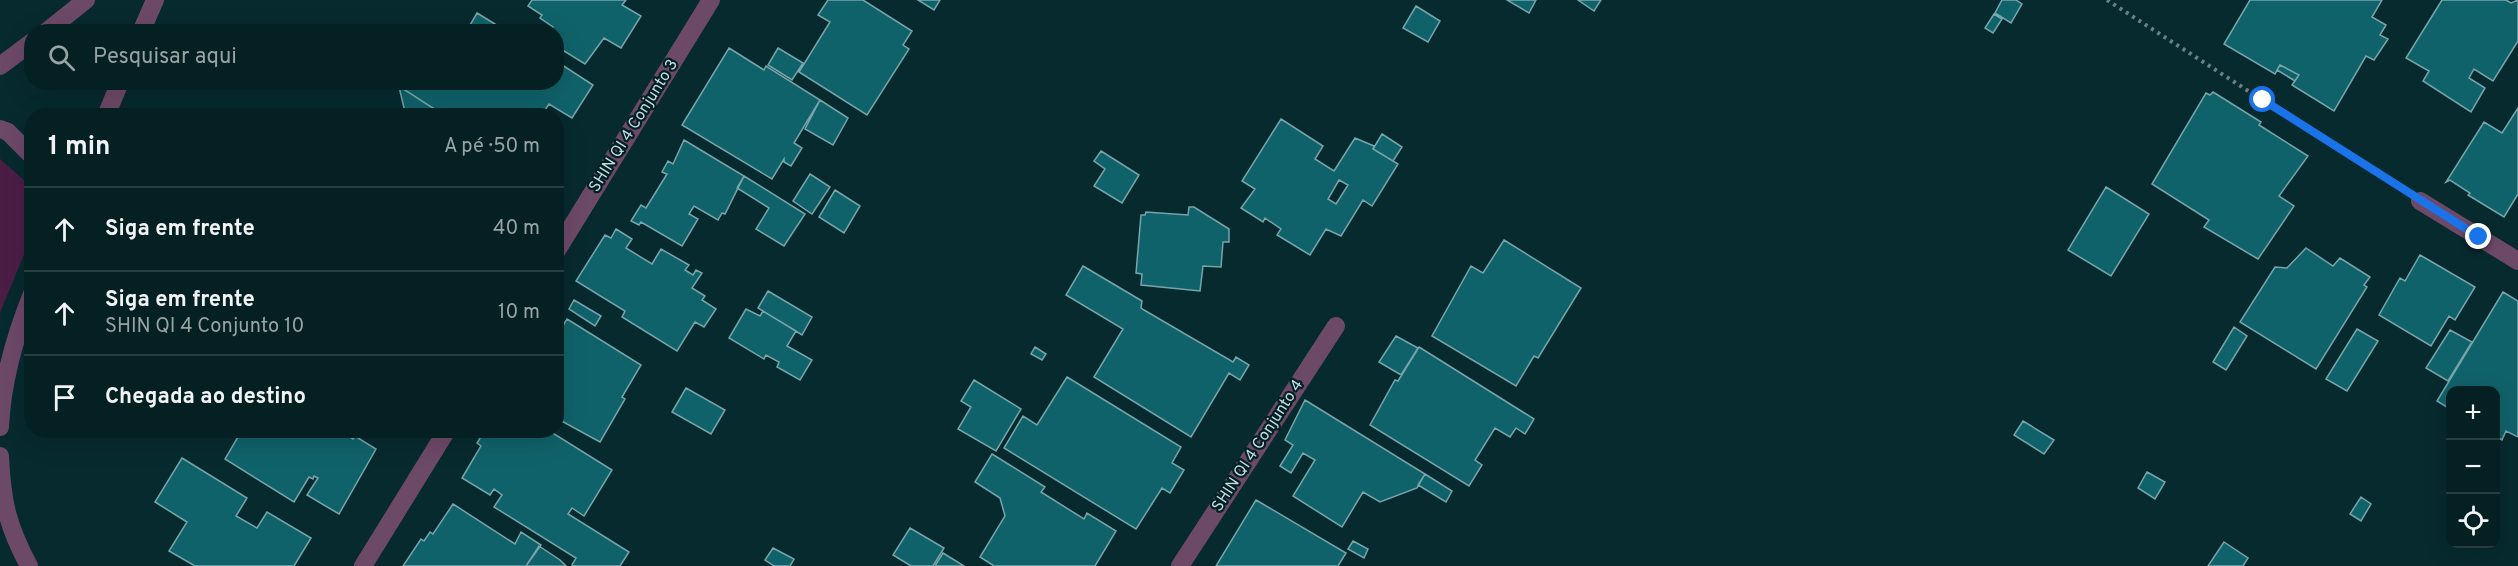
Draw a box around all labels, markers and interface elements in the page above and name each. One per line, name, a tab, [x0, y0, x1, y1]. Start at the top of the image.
search box	[24, 24, 564, 90]
icon: search	[45, 41, 78, 74]
text: Pesquisar aqui	[93, 44, 237, 71]
street label: SHIN QI 4 Conjunto 3	[585, 56, 683, 196]
route start	[2249, 86, 2275, 112]
text: 1 min	[48, 131, 110, 164]
text: A pé · 50 m	[444, 134, 540, 160]
icon: ahead	[48, 213, 81, 246]
text: Siga em frente	[105, 216, 255, 243]
text: 40 m	[493, 216, 540, 242]
route end	[2465, 223, 2491, 249]
text: Siga em frente	[105, 287, 255, 314]
icon: ahead	[48, 297, 81, 330]
text: 10 m	[498, 300, 540, 326]
text: SHIN QI 4 Conjunto 10	[105, 314, 304, 340]
street label: SHIN QI 4 Conjunto 4	[1208, 376, 1308, 516]
icon: arrive	[48, 381, 81, 414]
text: Chegada ao destino	[105, 384, 306, 411]
map controls	[2446, 386, 2500, 548]
button: +	[2446, 386, 2500, 440]
button: −	[2446, 440, 2500, 494]
button: locate	[2446, 494, 2500, 548]

